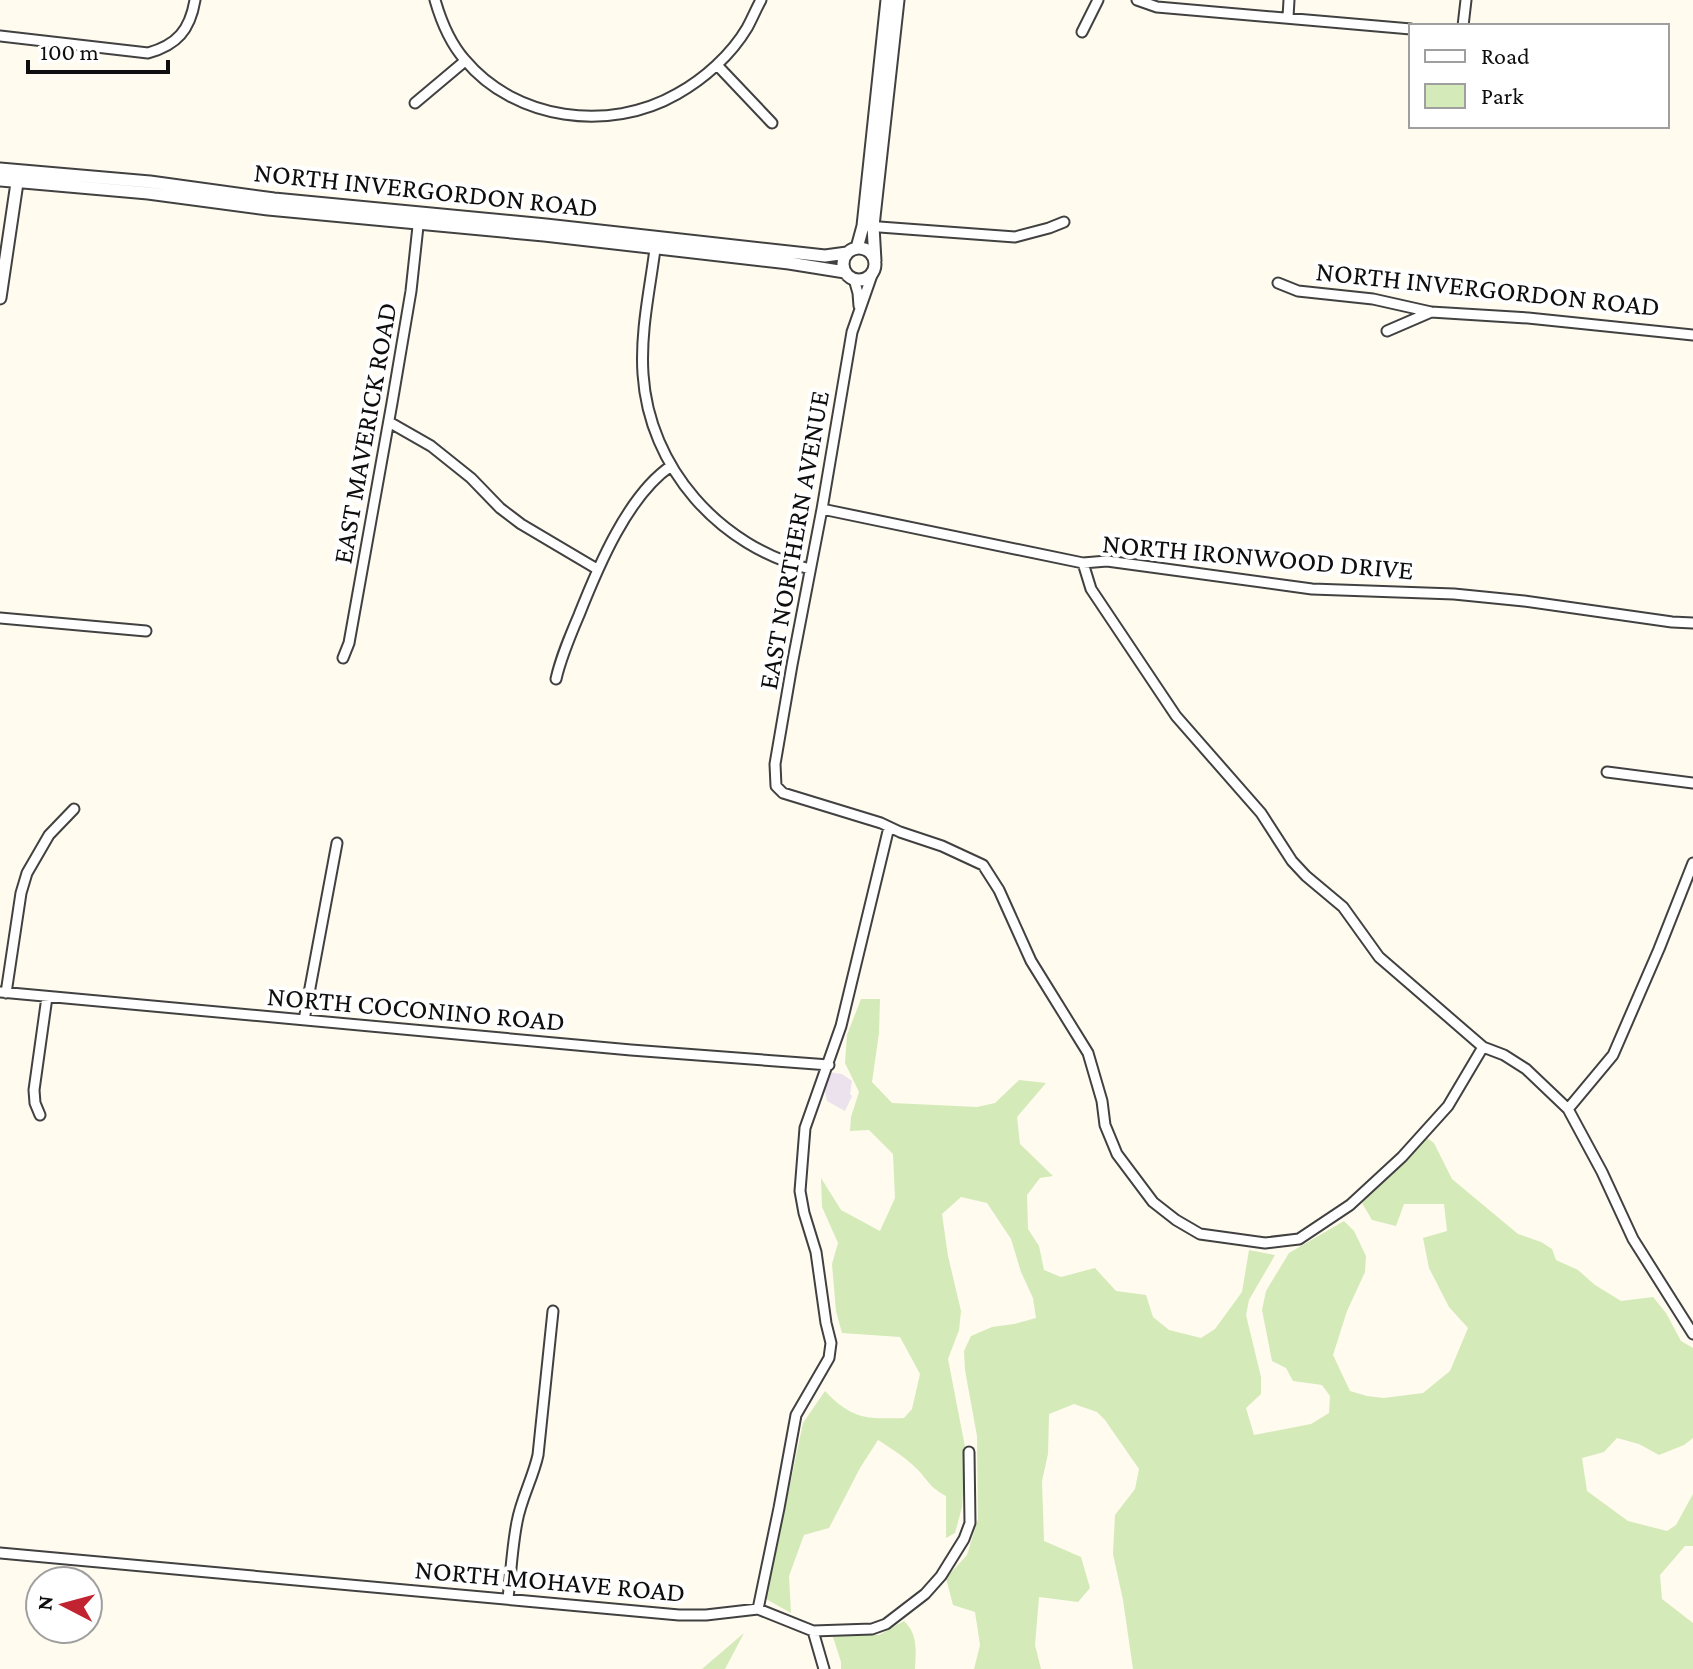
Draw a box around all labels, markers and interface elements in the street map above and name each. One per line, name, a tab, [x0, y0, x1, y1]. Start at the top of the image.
scale bar	[28, 24, 168, 74]
legend	[1409, 24, 1669, 128]
text: 100 m	[40, 38, 99, 65]
text: Road	[1481, 42, 1530, 69]
text: Park	[1481, 82, 1524, 109]
street label: NORTH INVERGORDON ROAD	[252, 156, 599, 223]
street label: NORTH INVERGORDON ROAD	[1314, 255, 1661, 322]
street label: EAST MAVERICK ROAD	[326, 300, 403, 566]
street label: EAST NORTHERN AVENUE	[752, 388, 835, 692]
street label: NORTH IRONWOOD DRIVE	[1101, 527, 1415, 586]
street label: NORTH COCONINO ROAD	[266, 980, 566, 1037]
street label: NORTH MOHAVE ROAD	[413, 1553, 687, 1608]
north arrow	[24, 1565, 104, 1645]
text: N	[31, 1594, 58, 1612]

